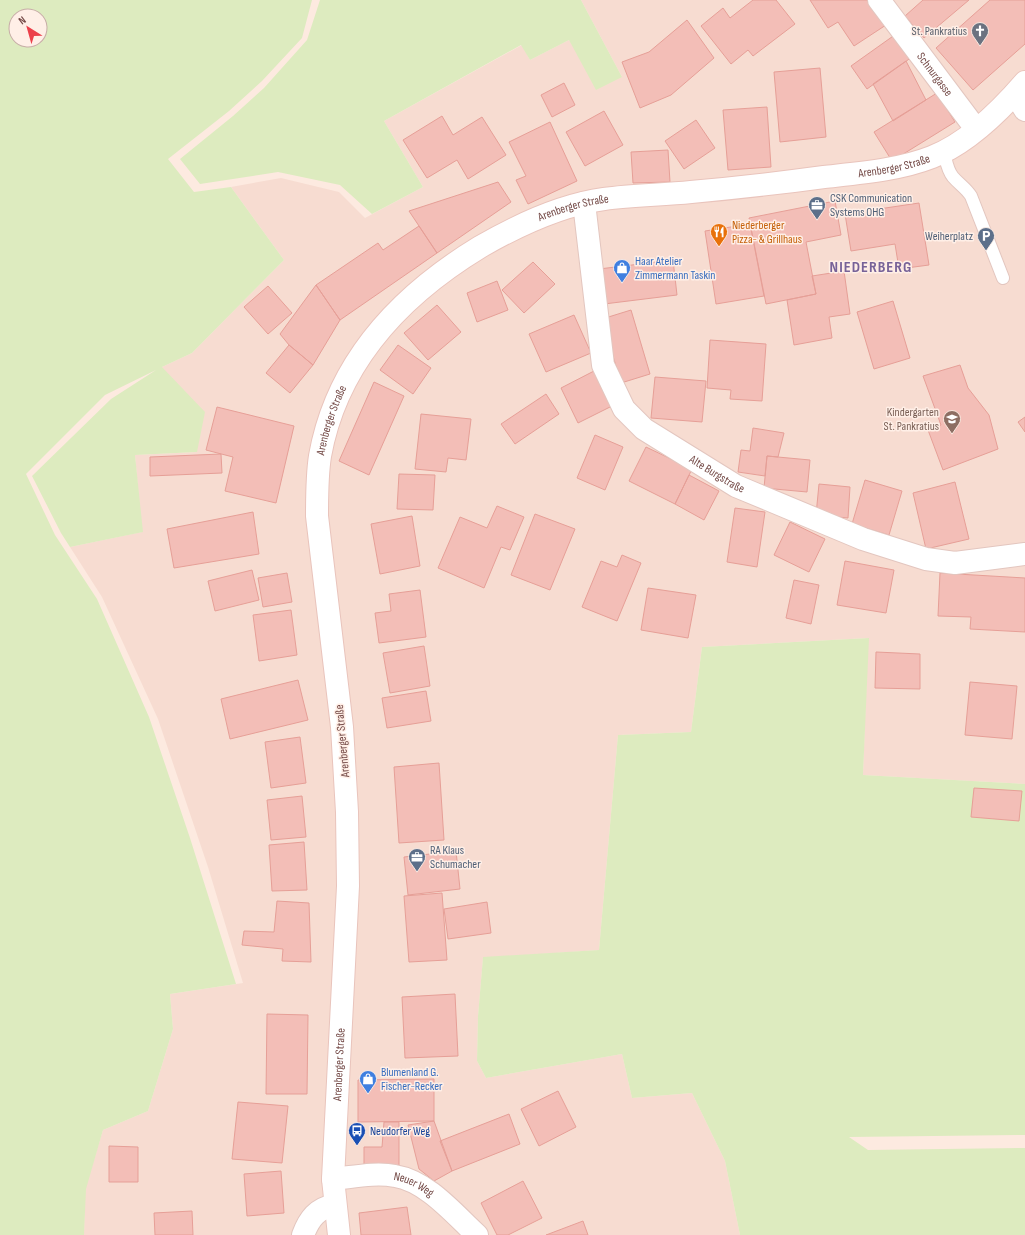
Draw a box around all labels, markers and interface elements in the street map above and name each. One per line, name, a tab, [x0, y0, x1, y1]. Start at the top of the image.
north arrow	[8, 8, 48, 48]
text: N	[16, 13, 29, 27]
church icon: St. Pankratius	[970, 21, 990, 46]
place label: St. Pankratius	[912, 24, 967, 39]
street label: Schnurgasse	[913, 50, 956, 100]
street label: Arenberger Straße	[856, 151, 932, 181]
street label: Arenberger Straße	[535, 191, 610, 225]
place label: CSK Communication Systems OHG	[830, 191, 912, 220]
office icon: CSK Communication Systems OHG	[807, 195, 827, 220]
place label: Niederberger Pizza- & Grillhaus	[732, 218, 802, 247]
restaurant icon: Niederberger Pizza- & Grillhaus	[709, 222, 729, 247]
parking icon: Weiherplatz	[976, 226, 996, 251]
place label: Weiherplatz	[925, 229, 974, 244]
place label: Haar Atelier Zimmermann Taskin	[635, 254, 715, 283]
shop icon: Haar Atelier Zimmermann Taskin	[612, 258, 632, 283]
district label: NIEDERBERG	[830, 258, 912, 277]
street label: Arenberger Straße	[313, 383, 350, 457]
place label: Kindergarten St. Pankratius	[884, 405, 939, 434]
school or university icon: Kindergarten St. Pankratius	[942, 409, 962, 434]
street label: Alte Burgstraße	[686, 451, 747, 497]
street label: Arenberger Straße	[332, 704, 353, 779]
place label: RA Klaus Schumacher	[430, 843, 481, 872]
office icon: RA Klaus Schumacher	[407, 847, 427, 872]
street label: Arenberger Straße	[330, 1027, 349, 1102]
place label: Blumenland G. Fischer-Recker	[381, 1065, 443, 1094]
shop icon: Blumenland G. Fischer-Recker	[358, 1069, 378, 1094]
bus stop icon: Neudorfer Weg	[347, 1121, 367, 1146]
place label: Neudorfer Weg	[370, 1124, 430, 1139]
street label: Neuer Weg	[392, 1169, 437, 1201]

